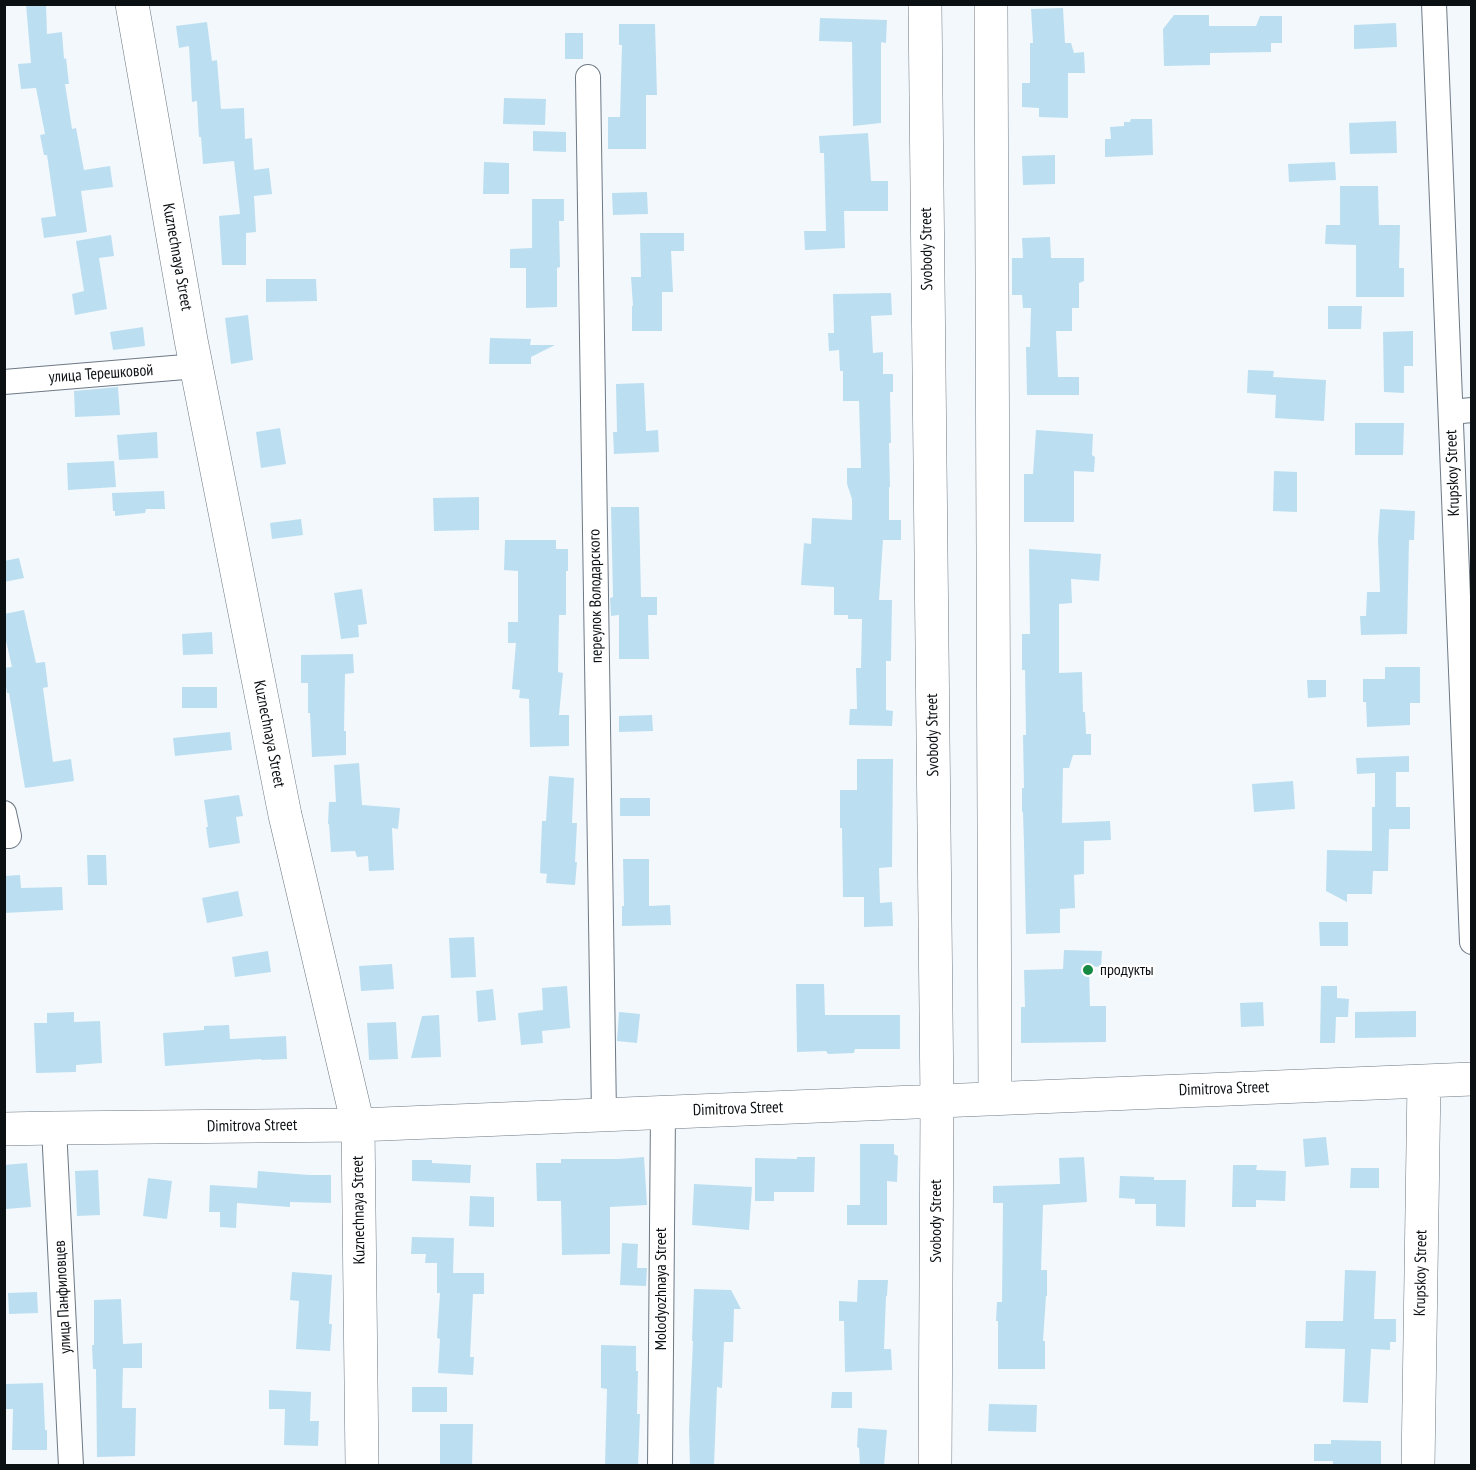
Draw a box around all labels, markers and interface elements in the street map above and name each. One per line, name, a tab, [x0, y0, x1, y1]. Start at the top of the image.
street label: Kuznechnaya Street	[158, 202, 196, 312]
street label: Svobody Street	[917, 207, 937, 291]
street label: улица Терешковой	[48, 361, 154, 387]
street label: Krupskoy Street	[1442, 429, 1464, 517]
street label: переулок Володарского	[585, 529, 607, 663]
street label: Kuznechnaya Street	[249, 679, 289, 789]
street label: Svobody Street	[923, 693, 943, 777]
place label: продукты	[1100, 960, 1154, 980]
marker: продукты	[1081, 963, 1095, 977]
street label: Dimitrova Street	[1178, 1078, 1270, 1100]
street label: Dimitrova Street	[692, 1098, 784, 1120]
street label: Dimitrova Street	[207, 1116, 297, 1136]
street label: Kuznechnaya Street	[348, 1155, 370, 1265]
street label: Svobody Street	[926, 1179, 946, 1263]
street label: Molodyozhnaya Street	[651, 1228, 671, 1350]
street label: Krupskoy Street	[1411, 1230, 1431, 1316]
street label: улица Панфиловцев	[50, 1240, 76, 1354]

